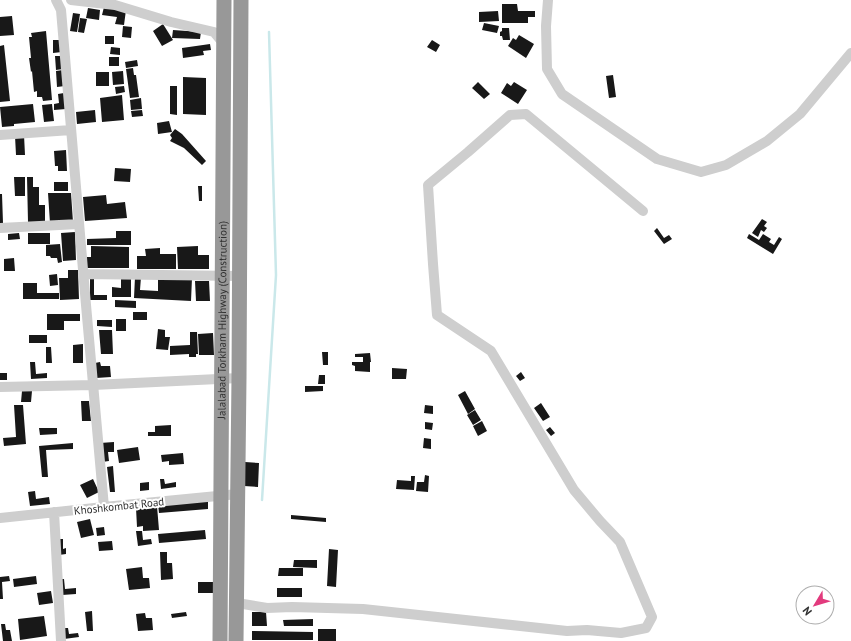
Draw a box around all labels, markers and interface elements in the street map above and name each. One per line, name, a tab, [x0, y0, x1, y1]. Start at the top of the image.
street label: Jalalabad Torkham Highway (Construction)	[214, 221, 230, 420]
street label: Khoshkombat Road	[73, 494, 165, 518]
north arrow	[795, 585, 835, 625]
text: N	[799, 604, 815, 618]

